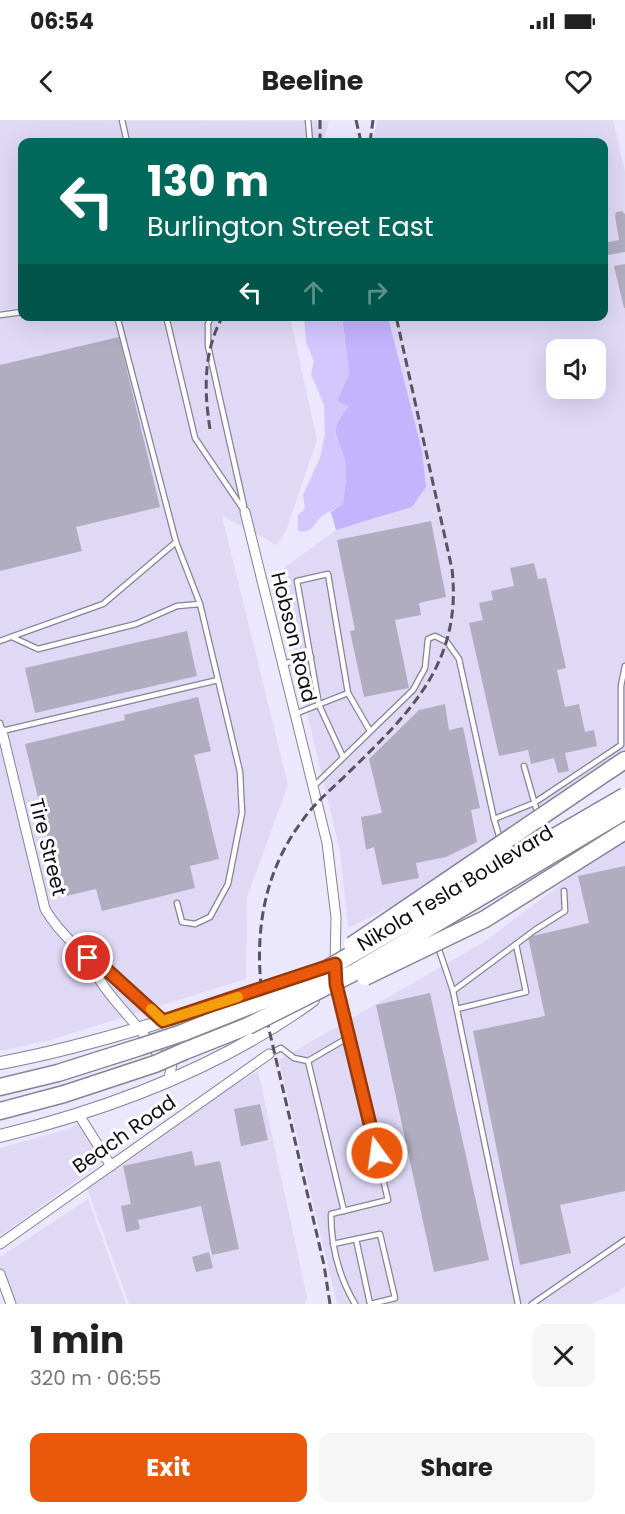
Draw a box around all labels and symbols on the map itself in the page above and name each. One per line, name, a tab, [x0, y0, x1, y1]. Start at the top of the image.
street label: Hobson Road	[264, 569, 324, 705]
street label: Tire Street	[22, 795, 74, 899]
street label: Nikola Tesla Boulevard	[352, 818, 558, 958]
pin	[62, 932, 113, 983]
street label: Beach Road	[67, 1088, 181, 1180]
position arrow	[345, 1121, 409, 1185]

